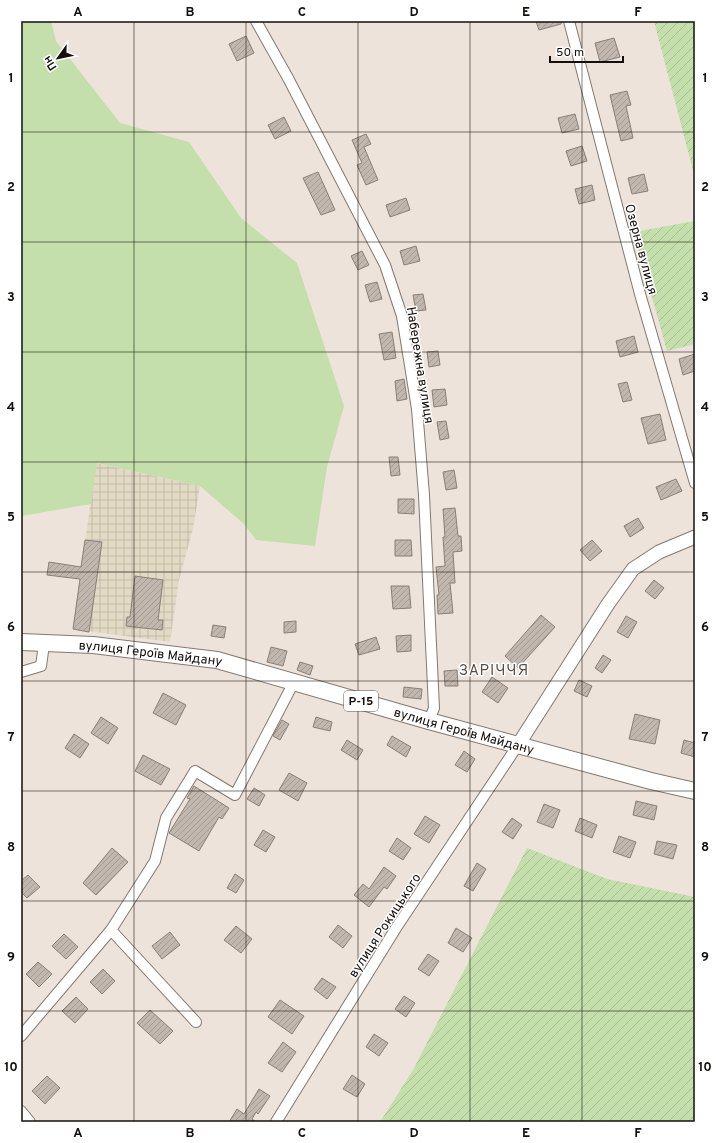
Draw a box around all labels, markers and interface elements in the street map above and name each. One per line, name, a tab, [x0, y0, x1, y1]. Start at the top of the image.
text: A	[73, 5, 83, 21]
text: B	[186, 5, 195, 21]
text: C	[298, 5, 306, 21]
text: D	[409, 5, 419, 21]
text: E	[522, 5, 530, 21]
text: F	[634, 5, 642, 21]
north arrow	[38, 38, 78, 78]
scale bar	[550, 38, 623, 64]
text: 50 m	[556, 45, 584, 61]
text: Пн	[41, 53, 60, 73]
text: 1	[8, 71, 14, 87]
text: 1	[702, 71, 708, 87]
text: 2	[7, 180, 15, 196]
text: 2	[701, 180, 709, 196]
street label: Озерна вулиця	[620, 202, 660, 297]
text: 3	[7, 290, 15, 306]
text: 3	[701, 290, 709, 306]
street label: Набережна вулиця	[402, 306, 436, 425]
text: 4	[7, 400, 15, 416]
text: 4	[701, 400, 709, 416]
text: 5	[7, 510, 15, 526]
text: 5	[701, 510, 709, 526]
text: 6	[7, 620, 15, 636]
text: 6	[701, 620, 709, 636]
street label: вулиця Героїв Майдану	[78, 638, 224, 671]
district label: ЗАРІЧЧЯ	[459, 662, 529, 681]
road number: Р-15	[344, 691, 378, 711]
street label: вулиця Героїв Майдану	[392, 705, 536, 759]
text: 7	[8, 730, 15, 746]
text: 7	[702, 730, 709, 746]
text: 8	[7, 840, 15, 856]
text: 8	[701, 840, 709, 856]
street label: вулиця Рокицького	[346, 871, 425, 981]
text: 9	[7, 950, 15, 966]
text: 9	[701, 950, 709, 966]
text: 10	[4, 1060, 18, 1076]
text: 10	[698, 1060, 712, 1076]
text: A	[73, 1126, 83, 1142]
text: B	[186, 1126, 195, 1142]
text: C	[298, 1126, 306, 1142]
text: D	[409, 1126, 419, 1142]
text: E	[522, 1126, 530, 1142]
text: F	[634, 1126, 642, 1142]

